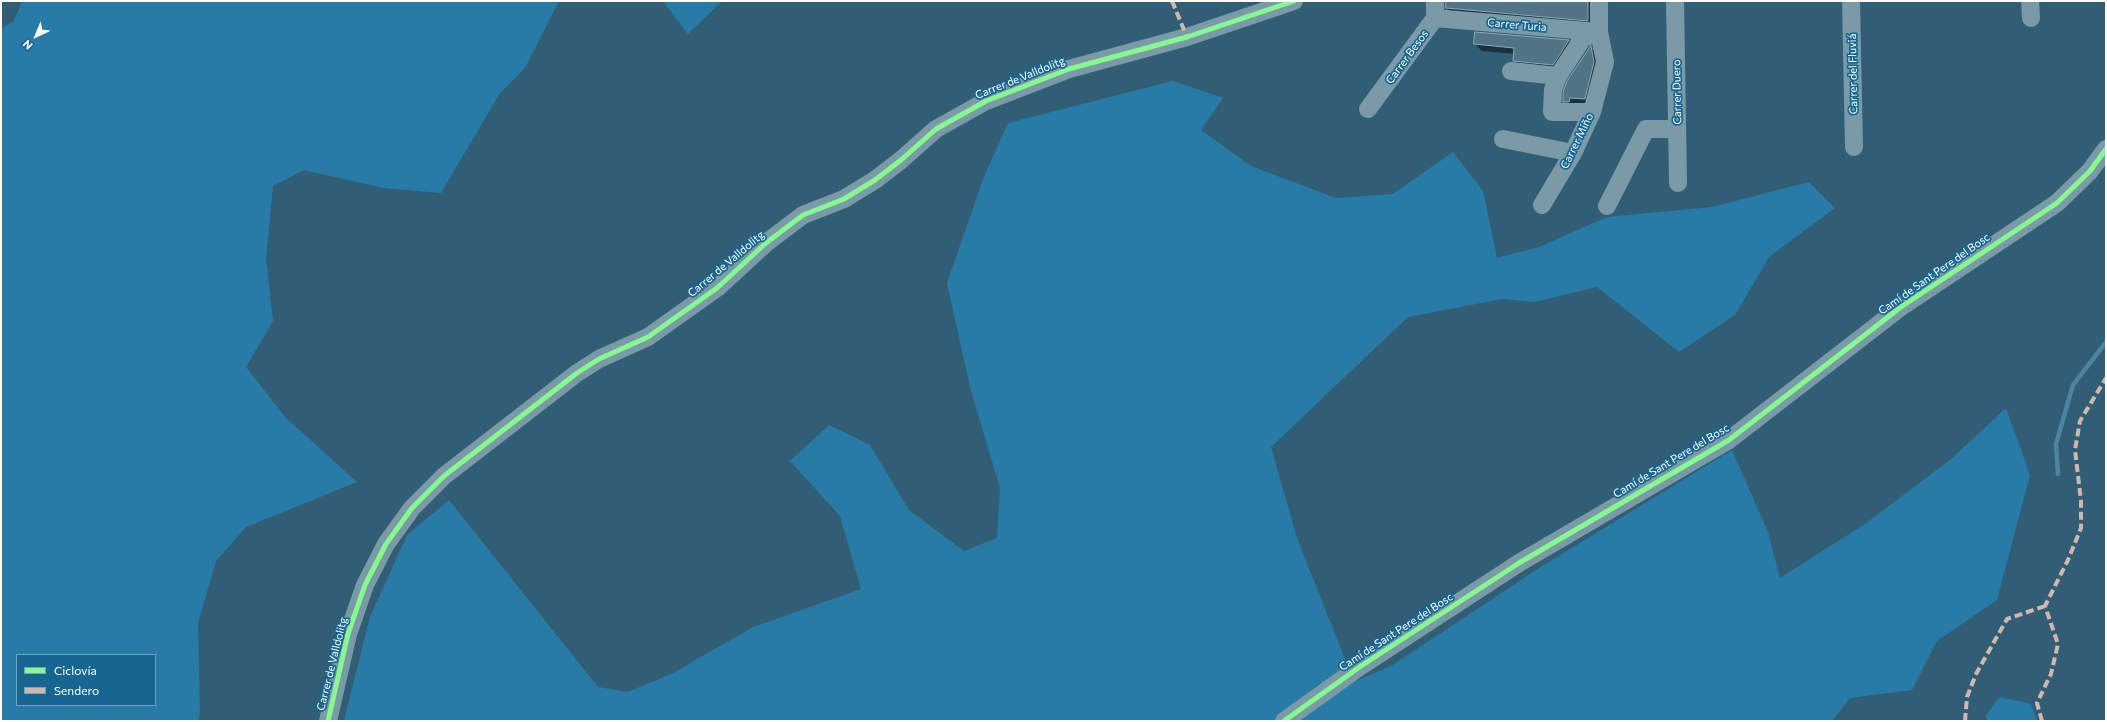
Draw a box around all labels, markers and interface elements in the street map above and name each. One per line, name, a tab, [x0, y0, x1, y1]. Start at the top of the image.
north arrow	[16, 16, 56, 56]
street label: Carrer Turia	[1487, 16, 1547, 34]
street label: Carrer Besos	[1383, 27, 1431, 87]
street label: Carrer del Fluviá	[1846, 34, 1860, 114]
text: N	[20, 37, 35, 53]
street label: Carrer de Valldolitg	[973, 54, 1067, 102]
street label: Carrer Duero	[1670, 59, 1684, 125]
street label: Carrer Miño	[1558, 111, 1596, 171]
street label: Carrer de Valldolitg	[685, 228, 767, 300]
street label: Camí de Sant Pere del Bosc	[1876, 230, 1992, 318]
street label: Camí de Sant Pere del Bosc	[1611, 421, 1731, 501]
street label: Camí de Sant Pere del Bosc	[1337, 590, 1455, 674]
street label: Carrer de Valldolitg	[314, 616, 350, 712]
legend	[16, 654, 156, 706]
text: Ciclovía	[54, 663, 97, 677]
text: Sendero	[54, 683, 99, 697]

